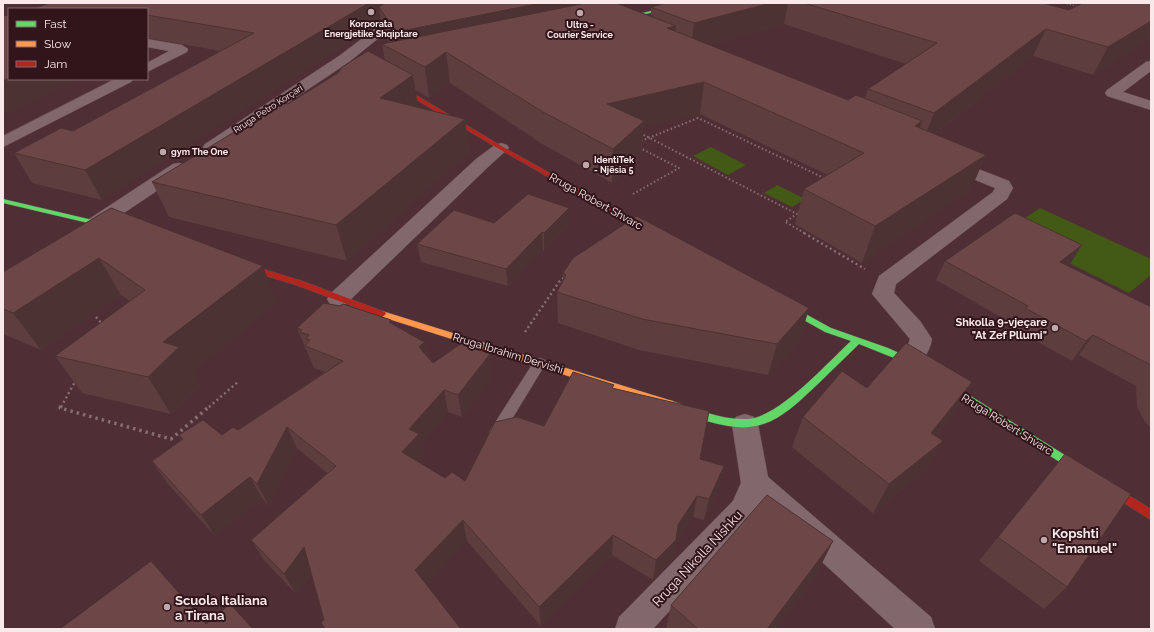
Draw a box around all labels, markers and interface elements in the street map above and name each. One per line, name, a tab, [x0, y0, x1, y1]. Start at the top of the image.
marker: Korporata Energjetike Shqiptare	[366, 7, 376, 17]
legend	[8, 8, 148, 80]
marker: Ultra - Courier Service	[575, 8, 585, 18]
text: Fast	[44, 17, 67, 31]
place label: Korporata Energjetike Shqiptare	[324, 19, 418, 39]
place label: Ultra - Courier Service	[547, 20, 614, 40]
text: Slow	[44, 37, 71, 51]
text: Jam	[44, 57, 67, 71]
street label: Rruga Petro Korçari	[232, 83, 304, 135]
marker: gym The One	[158, 147, 168, 157]
place label: gym The One	[171, 147, 229, 157]
place label: IdentiTek - Njësia 5	[594, 155, 635, 175]
marker: IdentiTek - Njësia 5	[581, 160, 591, 170]
street label: Rruga Robert Shvarc	[547, 170, 645, 232]
place label: Shkolla 9-vjeçare "At Zef Pllumi"	[955, 316, 1047, 342]
marker: Shkolla 9-vjeçare "At Zef Pllumi"	[1050, 323, 1060, 333]
street label: Rruga Ibrahim Dervishi	[451, 330, 565, 376]
street label: Rruga Robert Shvarc	[959, 391, 1055, 458]
street label: Rruga Nikolla Nishku	[649, 507, 746, 609]
place label: Kopshti "Emanuel"	[1052, 526, 1117, 556]
marker: Kopshti "Emanuel"	[1039, 535, 1049, 545]
place label: Scuola Italiana a Tirana	[175, 593, 268, 623]
marker: Scuola Italiana a Tirana	[162, 602, 172, 612]

